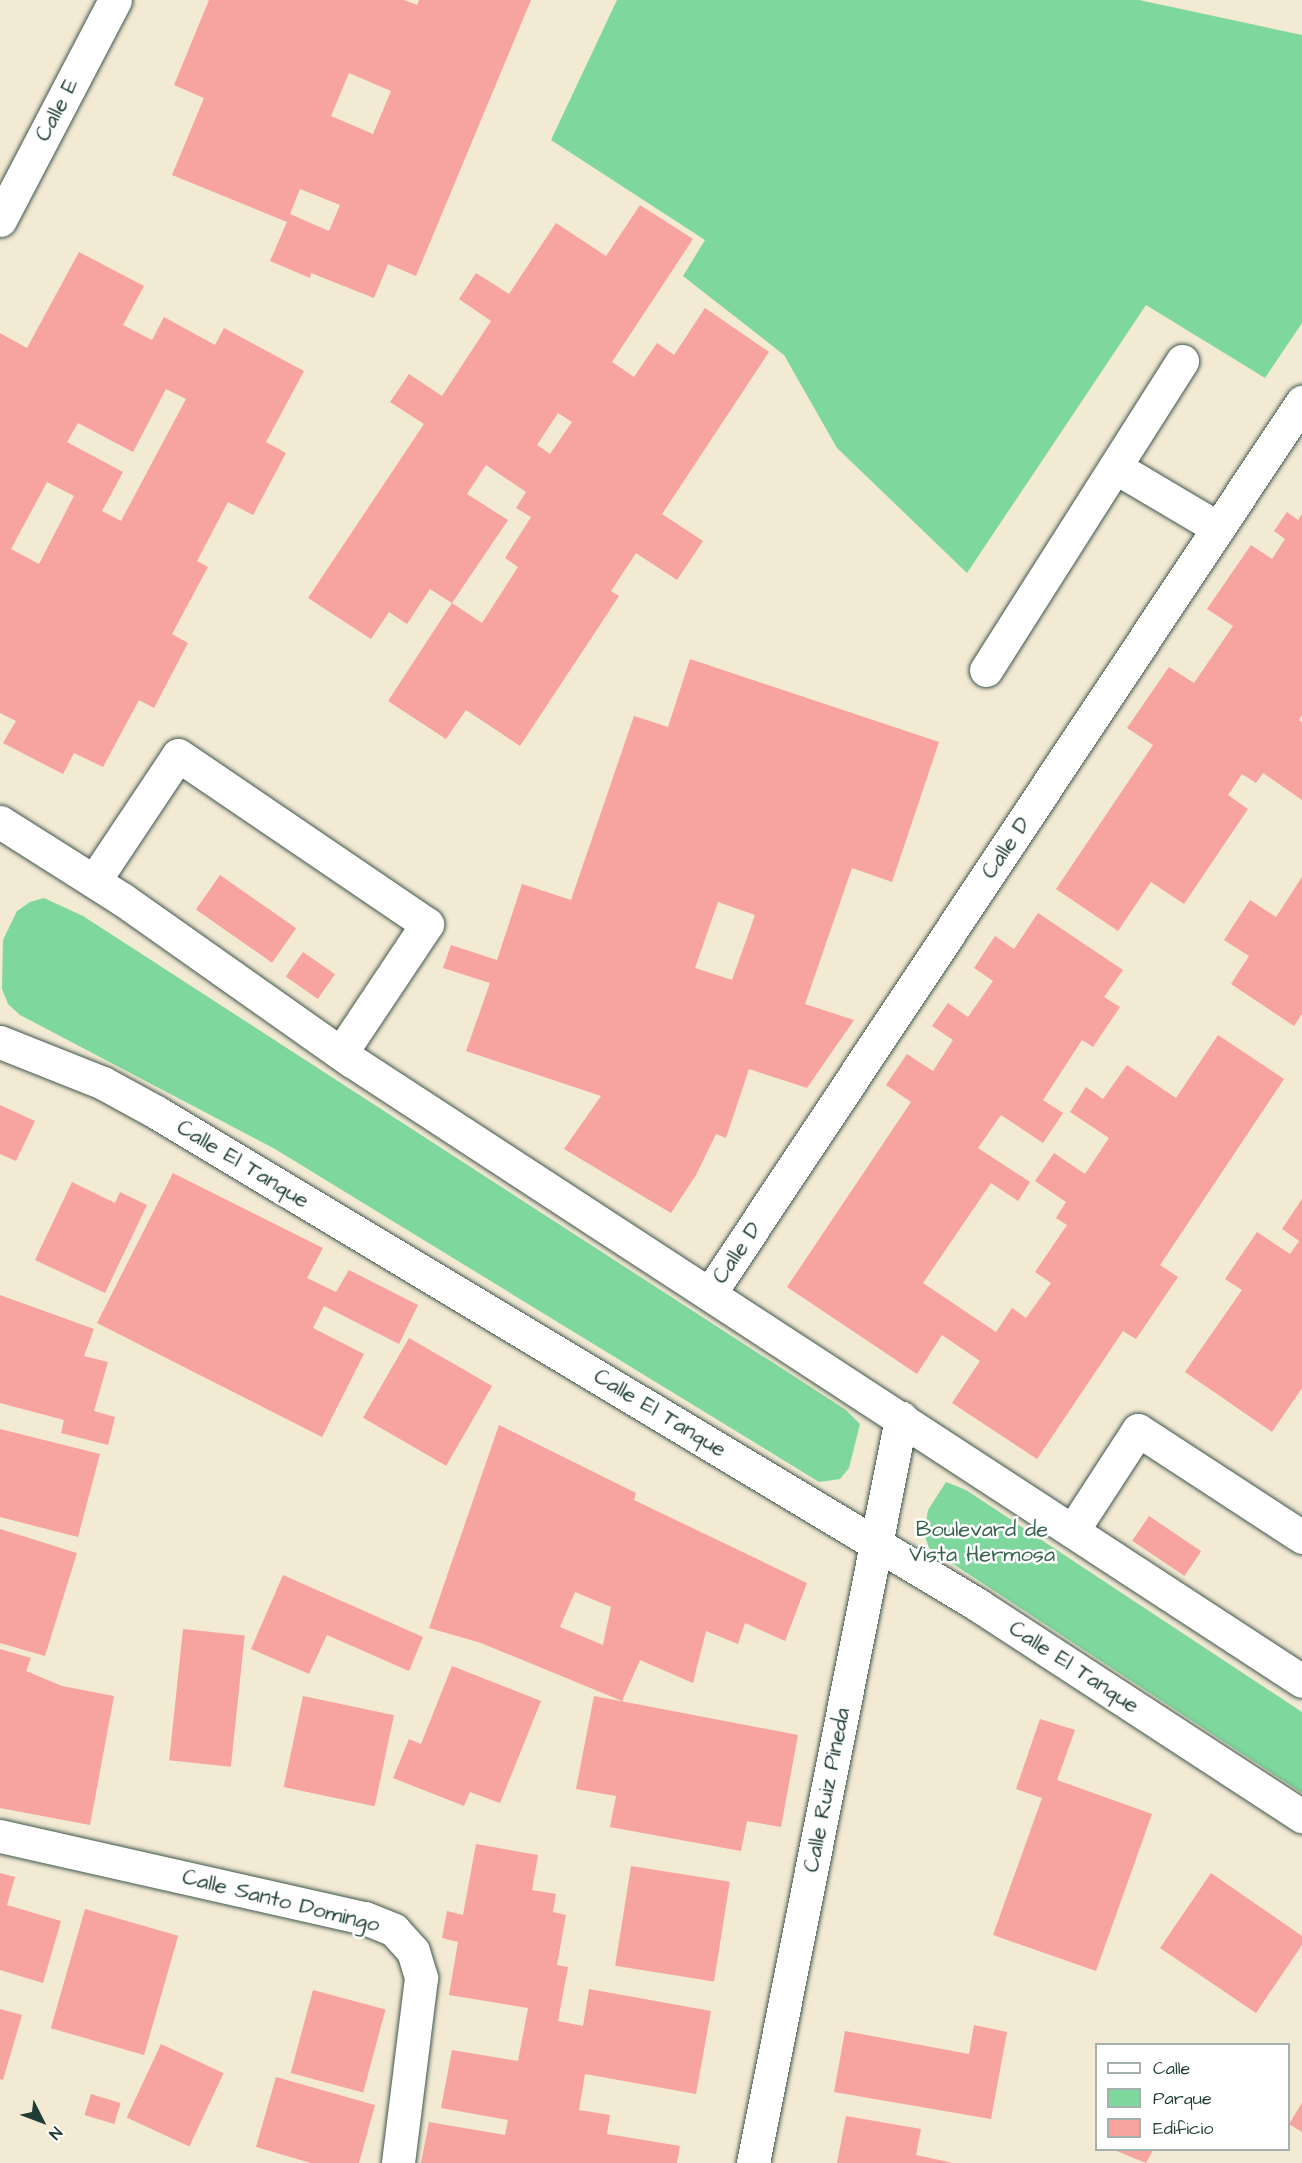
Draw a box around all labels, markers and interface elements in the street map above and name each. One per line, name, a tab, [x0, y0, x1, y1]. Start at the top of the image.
street label: Calle E	[30, 74, 84, 146]
street label: Calle D	[976, 812, 1036, 884]
street label: Calle El Tanque	[172, 1114, 314, 1214]
street label: Calle D	[707, 1217, 767, 1289]
street label: Calle El Tanque	[589, 1363, 731, 1463]
park label: Boulevard de Vista Hermosa	[909, 1516, 1055, 1568]
street label: Calle El Tanque	[1004, 1615, 1144, 1719]
street label: Calle Ruiz Pineda	[798, 1706, 856, 1874]
street label: Calle Santo Domingo	[180, 1864, 382, 1938]
legend	[1095, 2043, 1290, 2151]
text: Calle	[1153, 2056, 1190, 2081]
text: Parque	[1153, 2086, 1212, 2111]
north arrow	[12, 2091, 72, 2151]
text: Edificio	[1153, 2116, 1213, 2141]
text: N	[44, 2122, 67, 2144]

